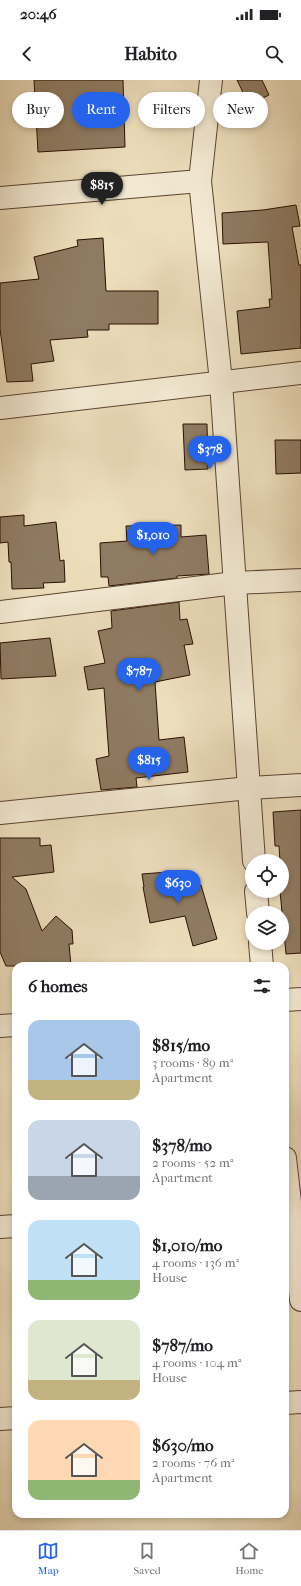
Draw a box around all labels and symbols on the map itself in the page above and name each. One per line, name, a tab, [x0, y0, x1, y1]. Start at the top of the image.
pin: $815	[78, 172, 126, 206]
pin: $378	[186, 436, 234, 470]
pin: $1,010	[120, 522, 186, 556]
pin: $787	[115, 658, 163, 692]
pin: $815	[125, 747, 173, 781]
pin: $630	[154, 870, 202, 904]

